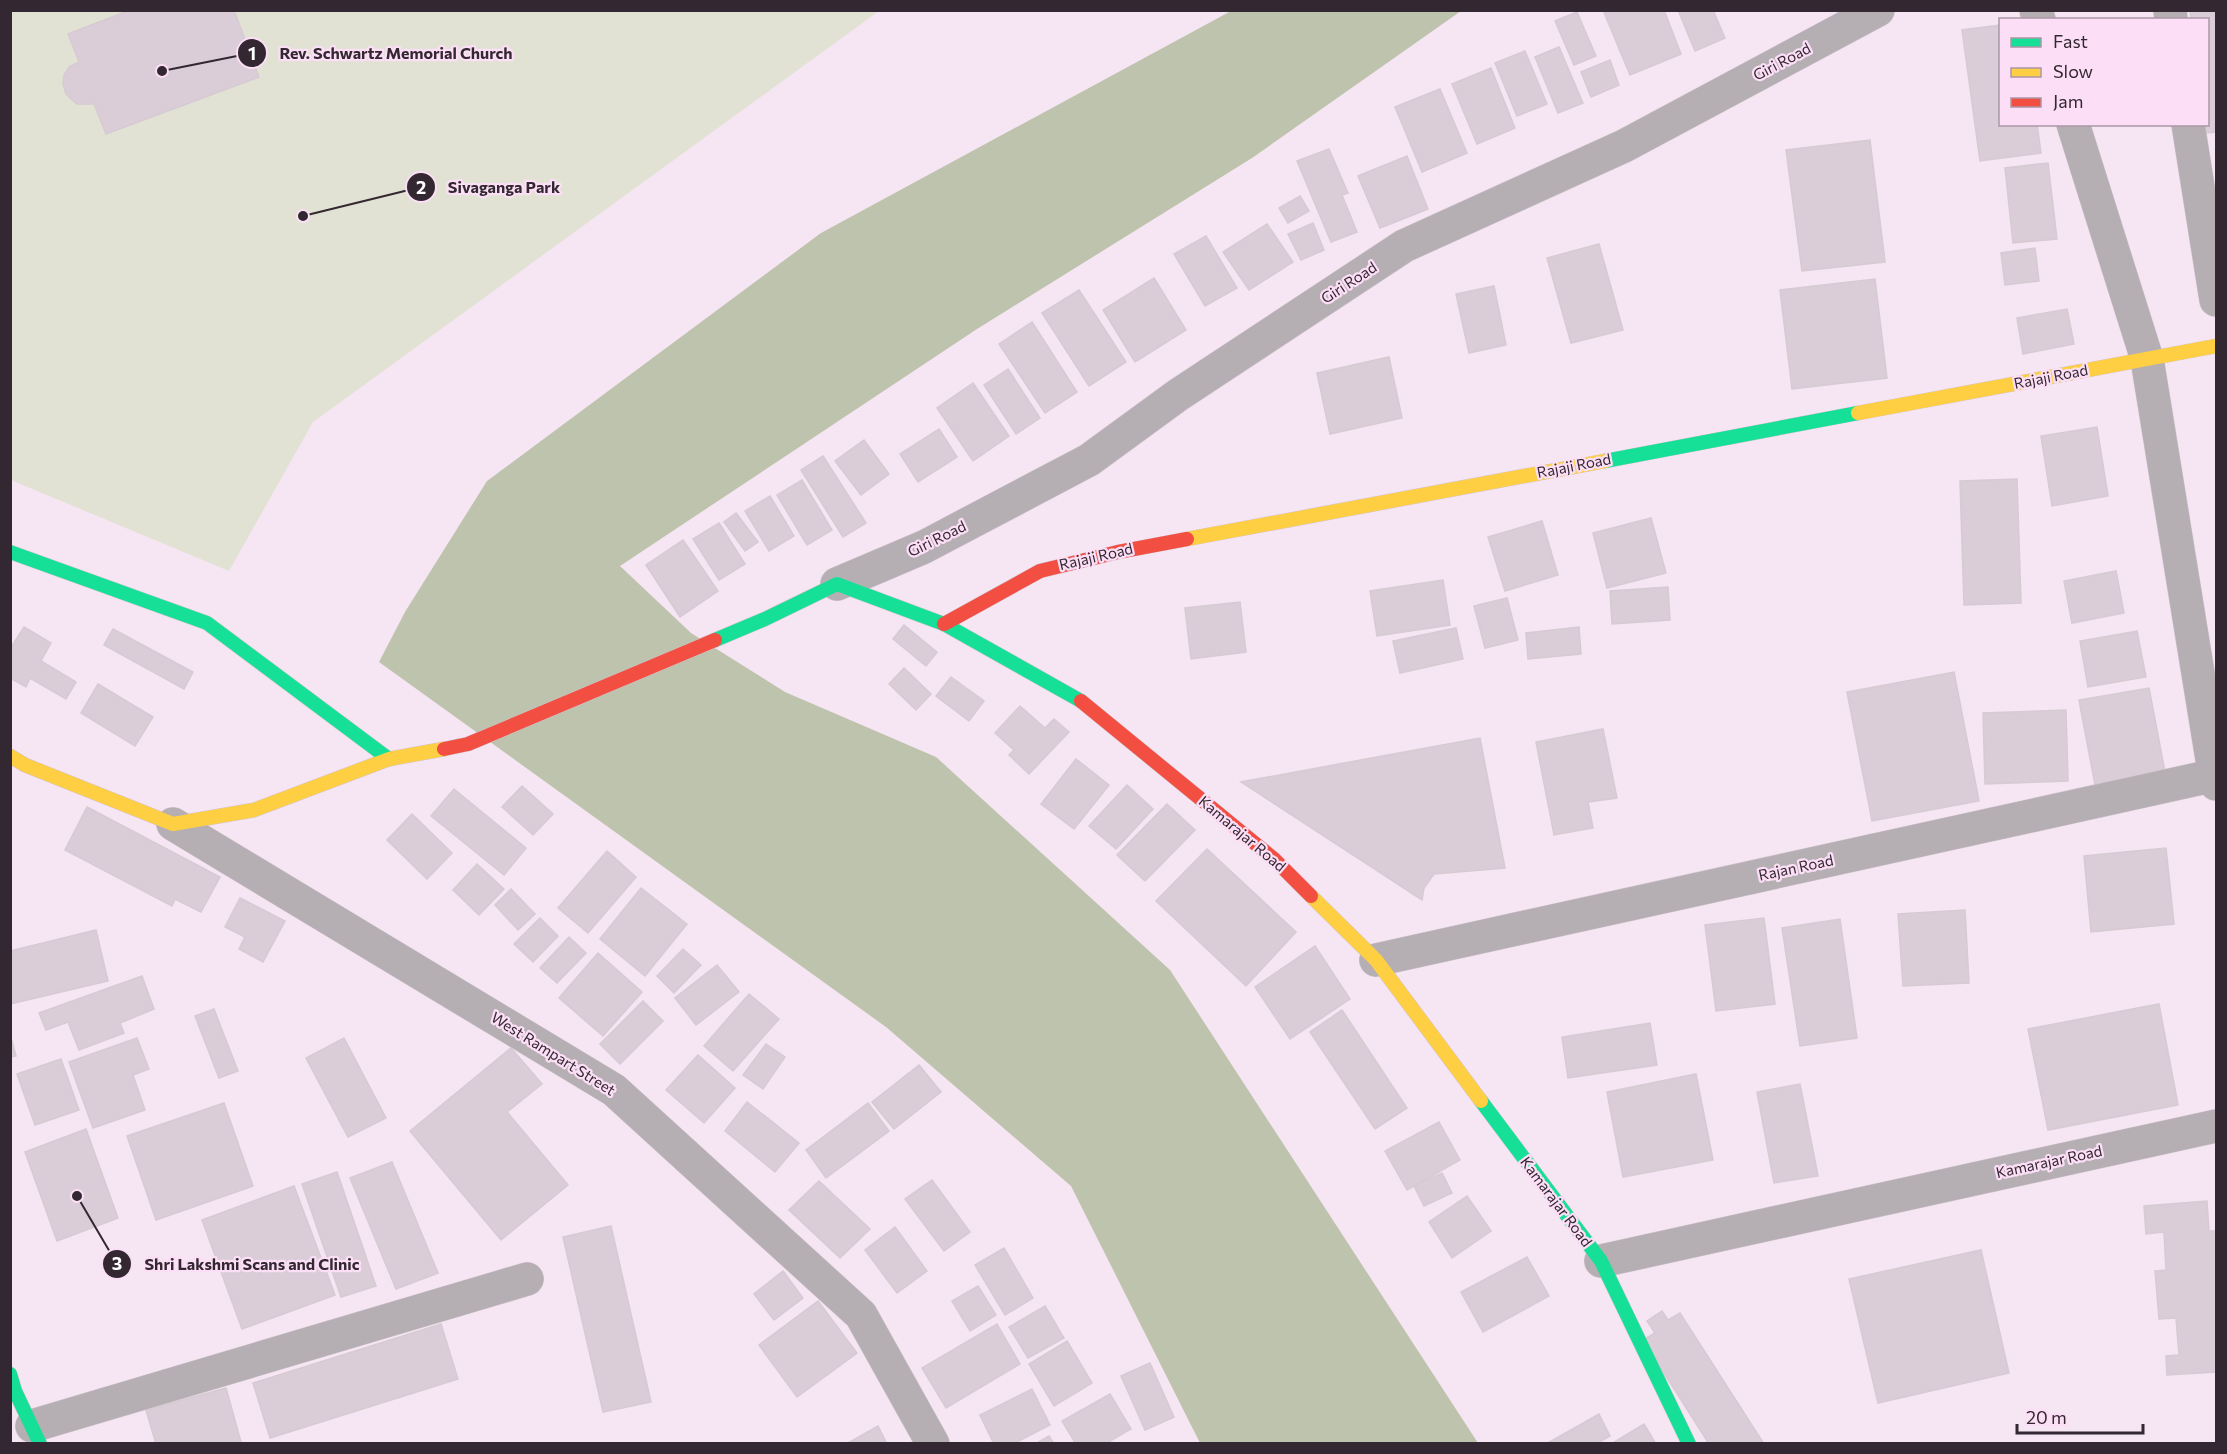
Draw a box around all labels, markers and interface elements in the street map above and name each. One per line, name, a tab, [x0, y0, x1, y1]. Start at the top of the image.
legend	[1999, 18, 2209, 126]
text: Fast	[2053, 30, 2088, 52]
callout: Rev. Schwartz Memorial Church	[237, 36, 524, 70]
street label: Giri Road	[1750, 38, 1813, 84]
text: 1	[248, 42, 256, 64]
text: Rev. Schwartz Memorial Church	[279, 43, 513, 62]
text: Slow	[2053, 60, 2093, 82]
text: Jam	[2053, 90, 2083, 112]
callout: Sivaganga Park	[406, 170, 572, 204]
text: 2	[416, 176, 426, 198]
text: Sivaganga Park	[448, 177, 561, 196]
street label: Giri Road	[1317, 258, 1380, 307]
street label: Rajaji Road	[2012, 360, 2089, 392]
street label: Rajaji Road	[1535, 449, 1612, 481]
street label: Giri Road	[904, 516, 969, 560]
street label: Rajaji Road	[1057, 539, 1134, 573]
street label: Kamarajar Road	[1195, 792, 1290, 875]
street label: Rajan Road	[1757, 850, 1835, 884]
street label: West Rampart Street	[488, 1008, 619, 1099]
street label: Kamarajar Road	[1994, 1141, 2104, 1181]
street label: Kamarajar Road	[1517, 1153, 1597, 1250]
callout: Shri Lakshmi Scans and Clinic	[102, 1247, 371, 1281]
text: 3	[112, 1252, 122, 1274]
text: Shri Lakshmi Scans and Clinic	[145, 1254, 360, 1273]
scale bar	[2017, 1397, 2143, 1435]
text: 20 m	[2026, 1406, 2067, 1428]

